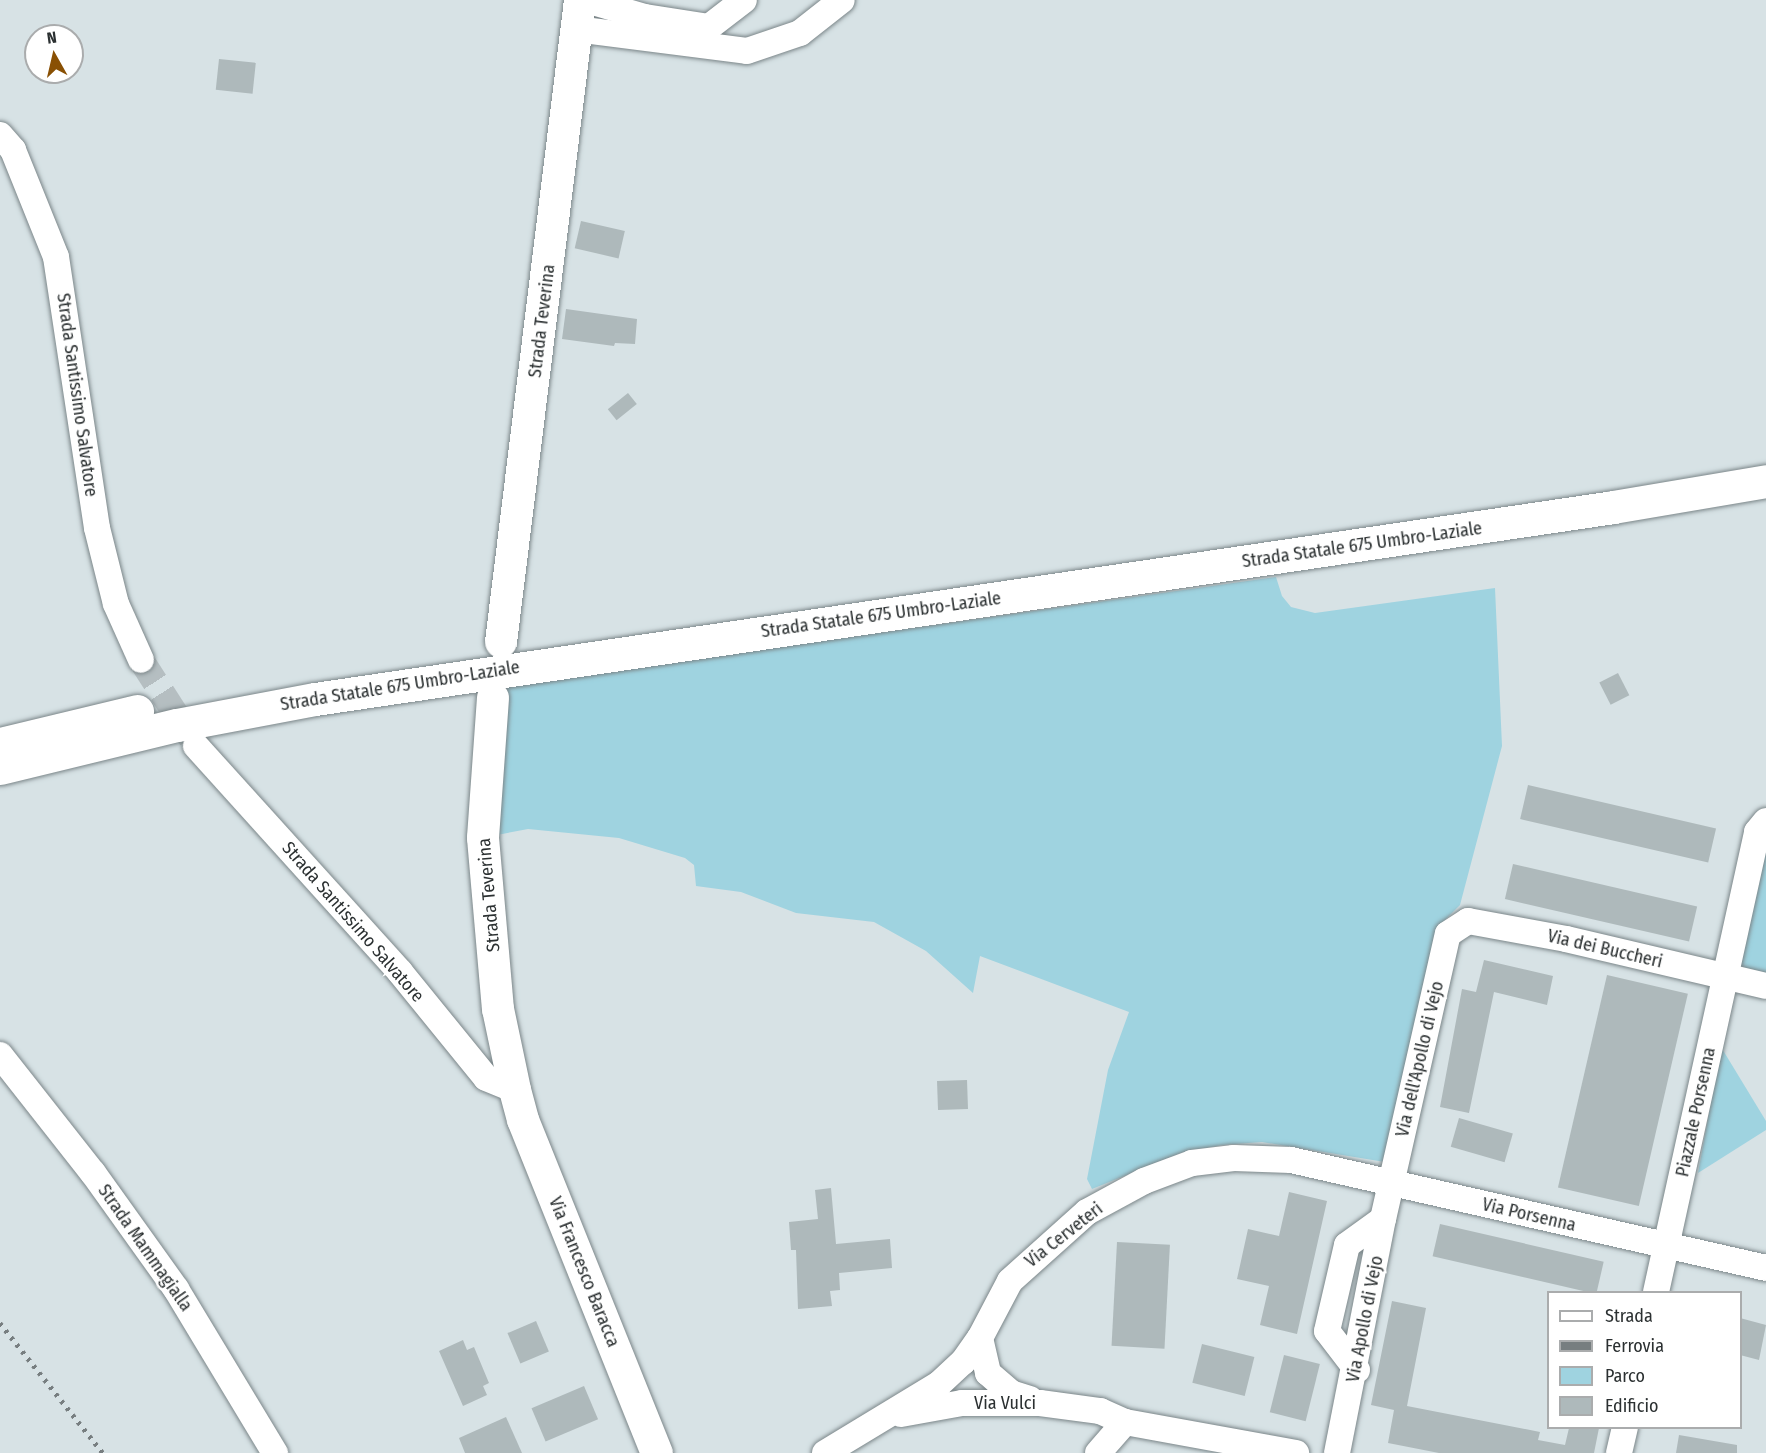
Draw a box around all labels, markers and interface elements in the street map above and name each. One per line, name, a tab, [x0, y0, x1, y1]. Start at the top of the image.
north arrow	[24, 24, 84, 84]
text: N	[46, 28, 58, 48]
street label: Strada Teverina	[524, 263, 560, 379]
street label: Strada Santissimo Salvatore	[52, 292, 102, 498]
street label: Strada Statale 675 Umbro-Laziale	[1241, 517, 1483, 573]
street label: Strada Statale 675 Umbro-Laziale	[760, 587, 1002, 643]
street label: Strada Statale 675 Umbro-Laziale	[279, 656, 521, 716]
street label: Strada Santissimo Salvatore	[277, 837, 429, 1007]
street label: Strada Teverina	[473, 837, 505, 953]
street label: Via dei Buccheri	[1545, 925, 1665, 973]
street label: Via dell'Apollo di Vejo	[1392, 979, 1448, 1139]
street label: Piazzale Porsenna	[1672, 1045, 1720, 1179]
street label: Strada Mammagialla	[93, 1180, 197, 1316]
street label: Via Francesco Baracca	[544, 1194, 624, 1350]
street label: Via Porsenna	[1480, 1194, 1578, 1236]
street label: Via Cerveteri	[1021, 1198, 1107, 1272]
street label: Via Apollo di Vejo	[1342, 1254, 1388, 1384]
legend	[1547, 1291, 1742, 1429]
text: Strada	[1605, 1305, 1653, 1327]
text: Ferrovia	[1605, 1335, 1664, 1357]
text: Parco	[1605, 1365, 1645, 1387]
street label: Via Vulci	[974, 1392, 1036, 1414]
text: Edificio	[1605, 1395, 1658, 1417]

